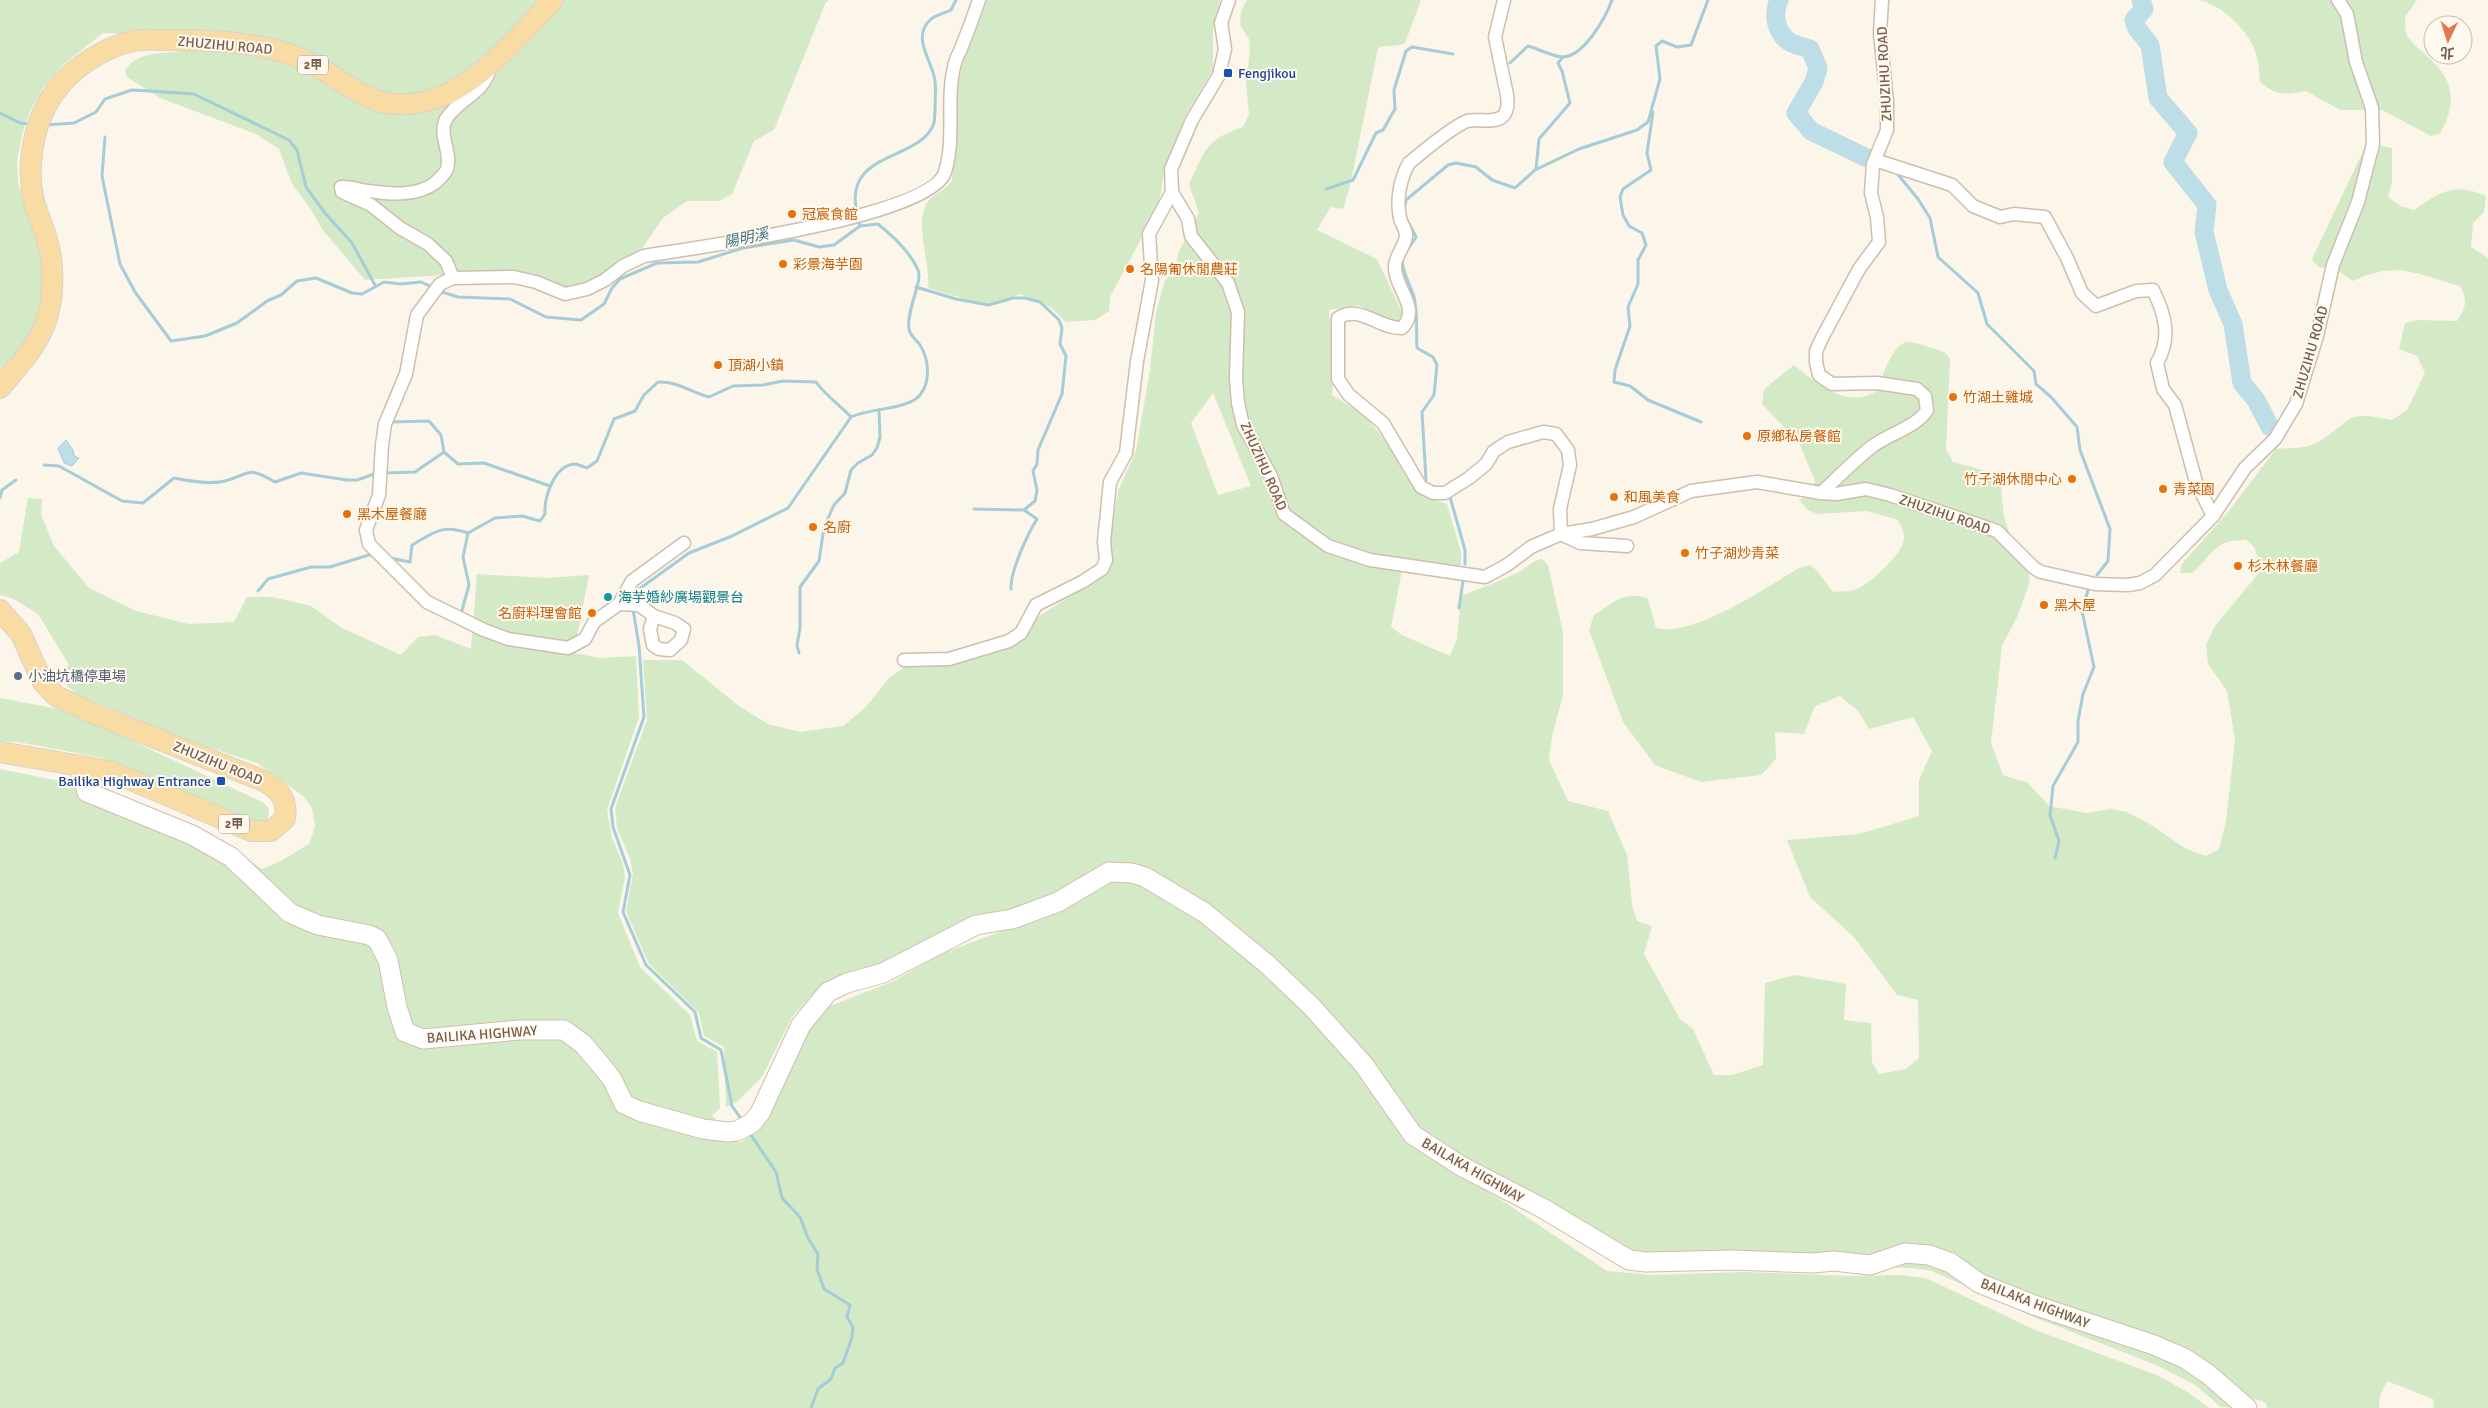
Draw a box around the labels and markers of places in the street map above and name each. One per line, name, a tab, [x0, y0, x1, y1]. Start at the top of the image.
place label: Fengjikou	[1238, 65, 1296, 82]
marker: Fengjikou	[1222, 67, 1234, 79]
place label: 冠宸食館	[802, 206, 858, 223]
marker: 冠宸食館	[786, 208, 798, 220]
place label: 彩景海芋園	[793, 256, 863, 273]
marker: 彩景海芋園	[777, 258, 789, 270]
place label: 名陽匍休閒農莊	[1140, 261, 1238, 278]
marker: 名陽匍休閒農莊	[1124, 263, 1136, 275]
place label: 頂湖小鎮	[728, 357, 784, 374]
marker: 頂湖小鎮	[712, 359, 724, 371]
place label: 竹湖土雞城	[1963, 389, 2033, 406]
marker: 竹湖土雞城	[1947, 391, 1959, 403]
place label: 原鄉私房餐館	[1757, 428, 1841, 445]
marker: 原鄉私房餐館	[1741, 430, 1753, 442]
place label: 竹子湖休閒中心	[1964, 471, 2062, 488]
marker: 竹子湖休閒中心	[2066, 473, 2078, 485]
place label: 青菜園	[2173, 481, 2215, 498]
marker: 青菜園	[2157, 483, 2169, 495]
place label: 和風美食	[1624, 489, 1680, 506]
marker: 和風美食	[1608, 491, 1620, 503]
place label: 黑木屋餐廳	[357, 506, 427, 523]
marker: 黑木屋餐廳	[341, 508, 353, 520]
place label: 名廚	[823, 519, 851, 536]
marker: 名廚	[807, 521, 819, 533]
place label: 竹子湖炒青菜	[1695, 545, 1779, 562]
marker: 竹子湖炒青菜	[1679, 547, 1691, 559]
place label: 杉木林餐廳	[2248, 558, 2318, 575]
marker: 杉木林餐廳	[2232, 560, 2244, 572]
place label: 海芋婚紗廣場觀景台	[618, 589, 744, 606]
marker: 海芋婚紗廣場觀景台	[602, 591, 614, 603]
place label: 黑木屋	[2054, 597, 2096, 614]
marker: 黑木屋	[2038, 599, 2050, 611]
place label: 名廚料理會館	[498, 605, 582, 622]
marker: 名廚料理會館	[586, 607, 598, 619]
place label: 小油坑橋停車場	[28, 668, 126, 685]
marker: 小油坑橋停車場	[12, 670, 24, 682]
place label: Bailika Highway Entrance	[58, 773, 211, 790]
marker: Bailika Highway Entrance	[215, 775, 227, 787]

